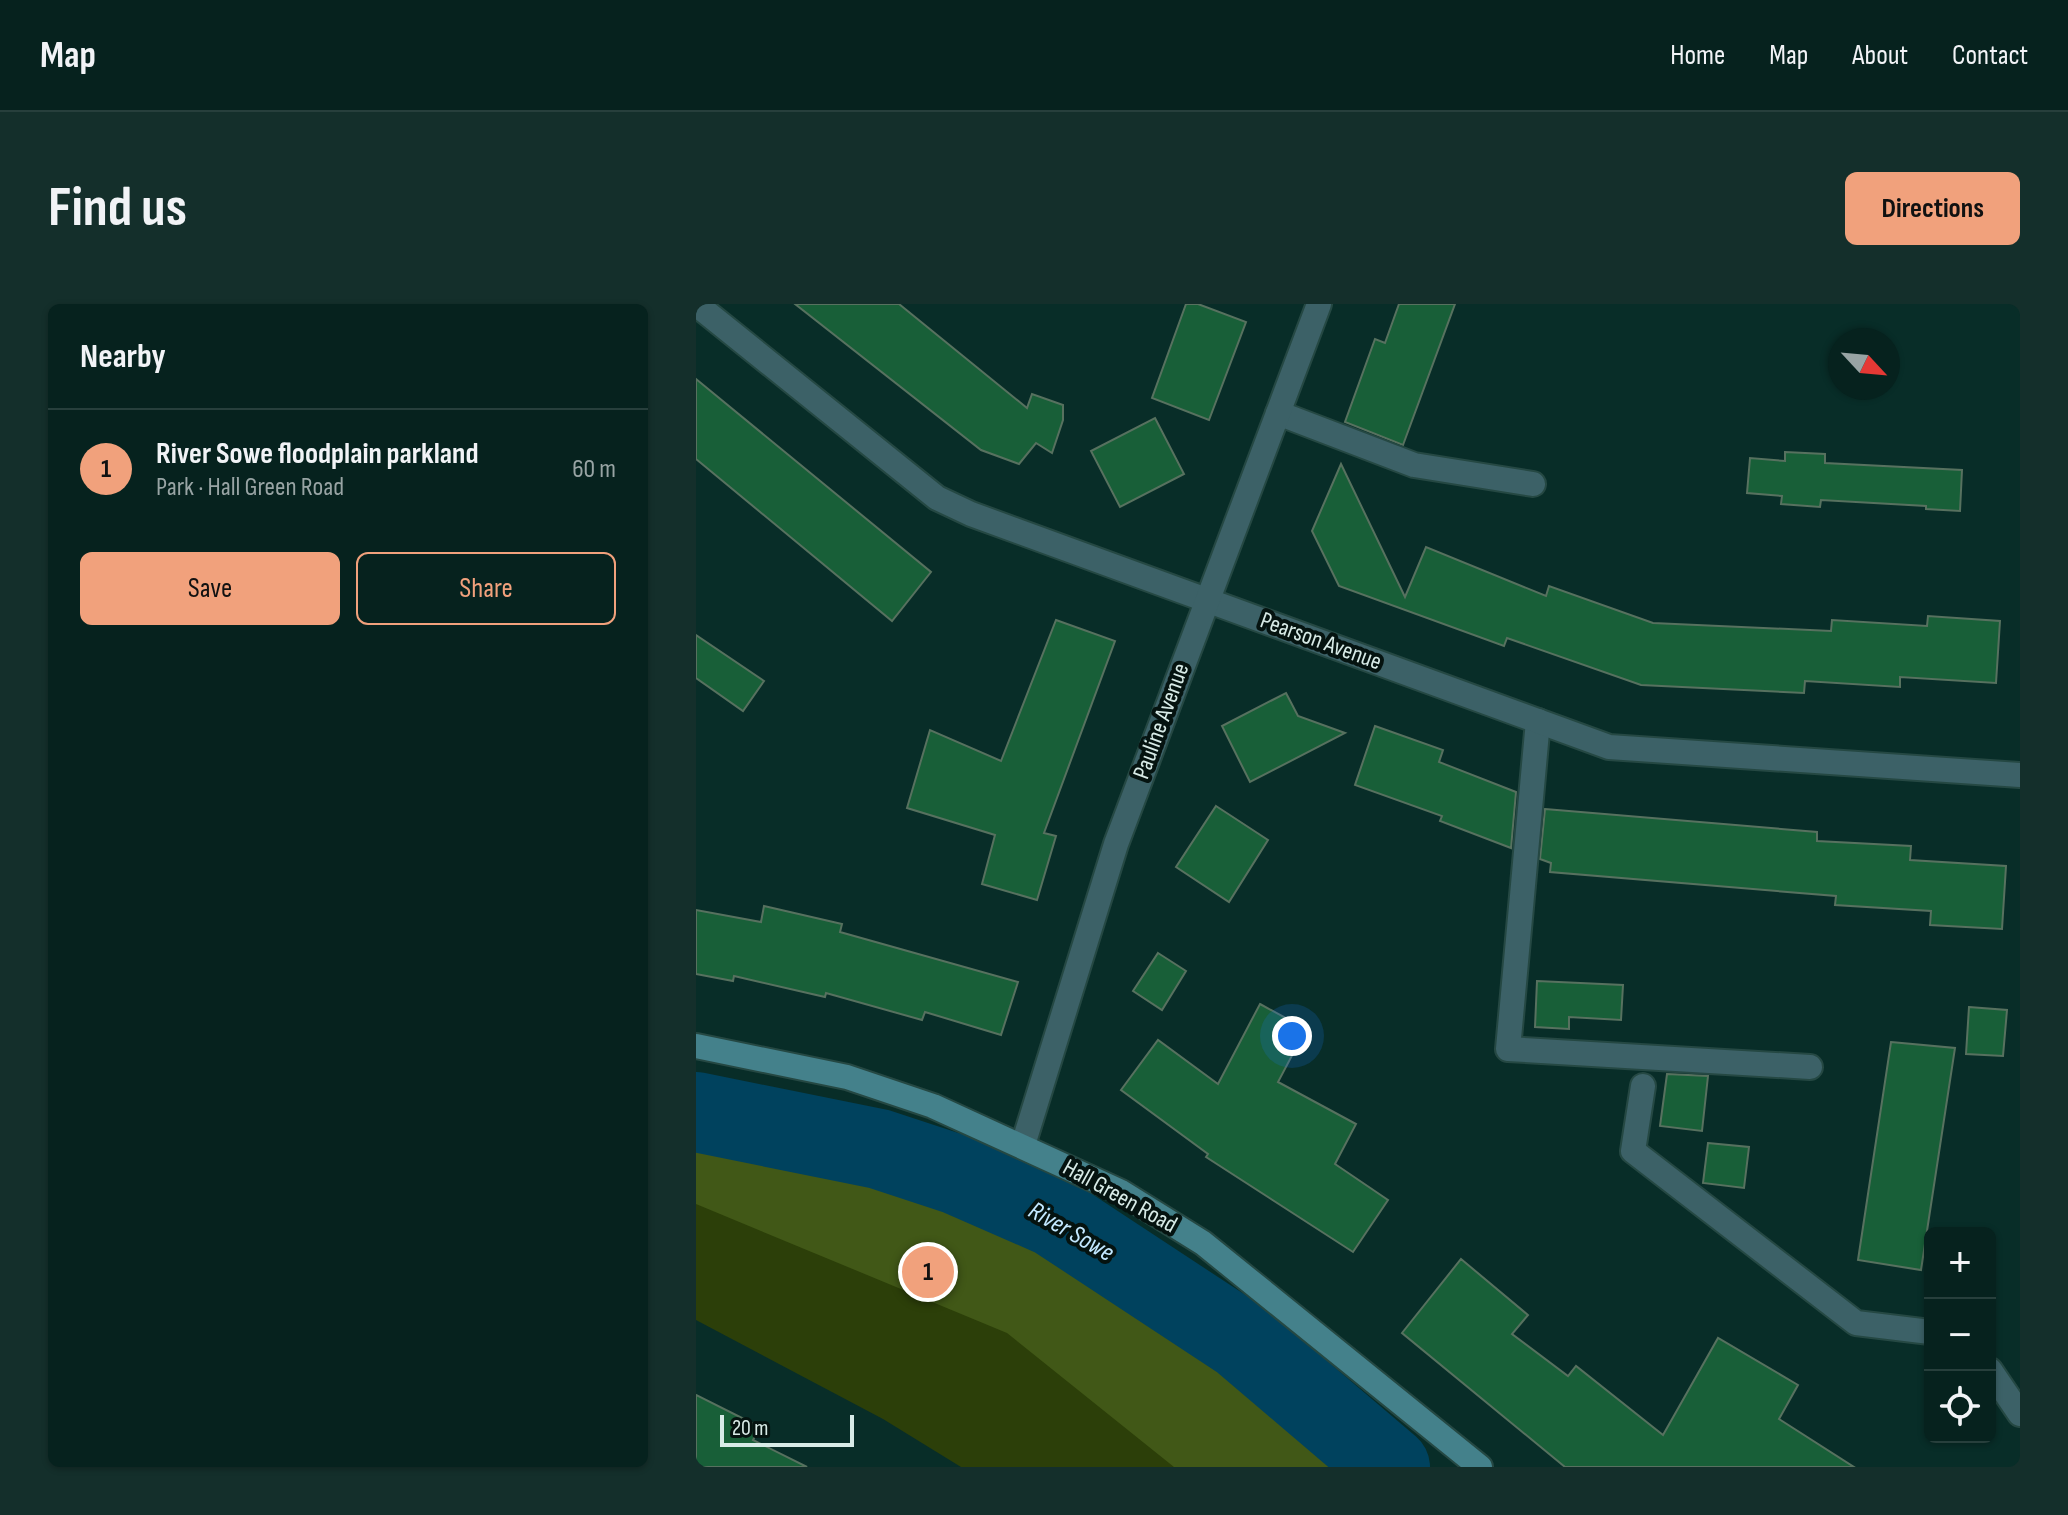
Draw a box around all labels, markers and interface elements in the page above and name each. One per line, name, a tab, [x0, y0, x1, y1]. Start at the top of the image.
text: Map	[40, 33, 96, 78]
text: Home	[1670, 39, 1725, 72]
text: Map	[1769, 39, 1808, 72]
text: About	[1852, 39, 1908, 72]
text: Contact	[1952, 39, 2028, 72]
button: Directions	[1845, 172, 2020, 245]
text: Find us	[48, 175, 187, 242]
north arrow	[1828, 328, 1900, 400]
text: Nearby	[80, 336, 166, 377]
text: River Sowe floodplain parkland	[156, 436, 479, 472]
text: 1	[101, 454, 111, 485]
text: 60 m	[572, 454, 616, 485]
text: Park · Hall Green Road	[156, 472, 344, 503]
button: Save	[80, 552, 340, 625]
button: Share	[356, 552, 616, 625]
street label: Pearson Avenue	[1256, 606, 1386, 676]
street label: Pauline Avenue	[1127, 659, 1195, 783]
your location	[1272, 1016, 1312, 1056]
street label: Hall Green Road	[1058, 1153, 1182, 1239]
water label: River Sowe	[1023, 1195, 1119, 1269]
map controls	[1924, 1227, 1996, 1443]
button: +	[1924, 1227, 1996, 1299]
pin: 1	[902, 1242, 954, 1302]
button: −	[1924, 1299, 1996, 1371]
button: locate	[1924, 1371, 1996, 1443]
scale bar	[720, 1411, 854, 1447]
text: 20 m	[732, 1415, 769, 1442]

